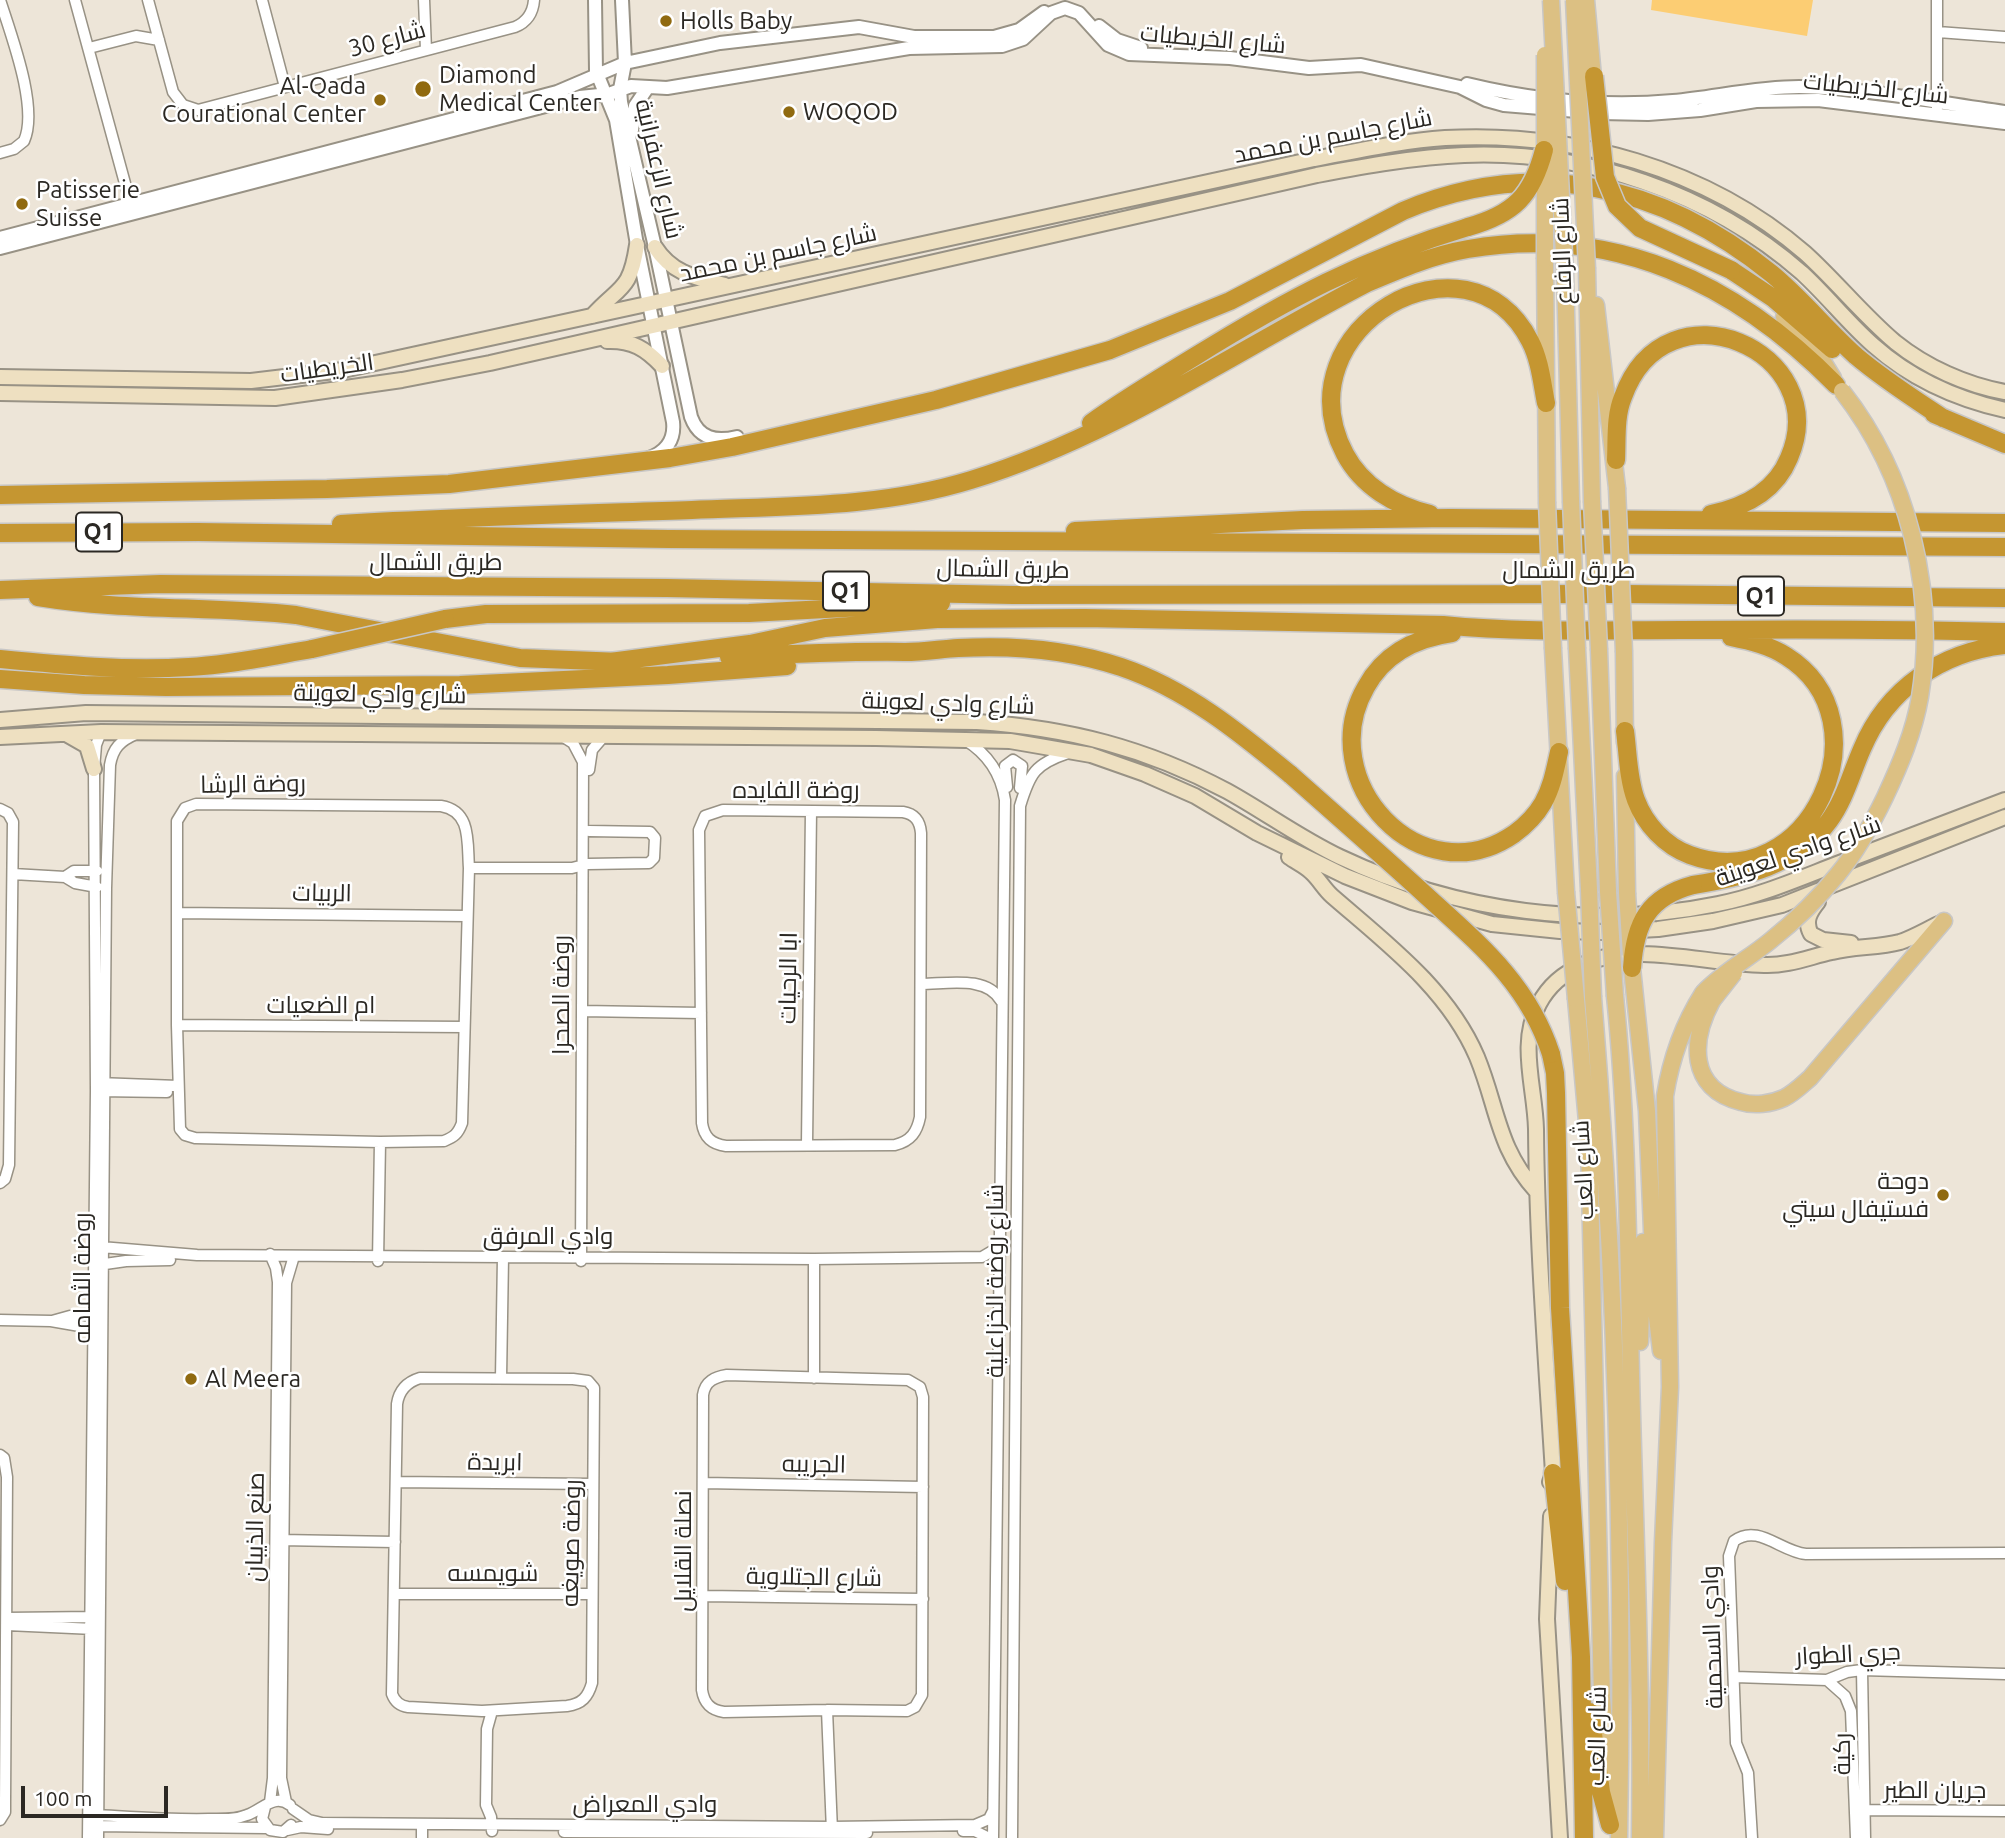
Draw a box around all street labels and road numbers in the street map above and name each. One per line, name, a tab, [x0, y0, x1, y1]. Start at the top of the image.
street label: شارع 30	[345, 15, 429, 63]
street label: شارع الخريطيات	[1139, 18, 1287, 60]
street label: شارع الخريطيات	[1802, 66, 1950, 110]
street label: شارع الزعفرانية	[629, 96, 689, 242]
street label: شارع جاسم بن محمد	[1232, 103, 1434, 169]
street label: شارع الرفاع	[1546, 197, 1578, 305]
street label: شارع جاسم بن محمد	[677, 218, 879, 288]
street label: الخريطيات	[278, 347, 376, 389]
road number: Q1	[76, 512, 122, 552]
street label: طريق الشمال	[369, 548, 503, 576]
street label: طريق الشمال	[936, 553, 1070, 585]
street label: طريق الشمال	[1502, 556, 1636, 584]
road number: Q1	[823, 572, 869, 610]
road number: Q1	[1738, 576, 1784, 616]
street label: شارع وادي لعوينة	[293, 678, 467, 710]
street label: شارع وادي لعوينة	[861, 686, 1035, 720]
street label: روضة الرشا	[200, 769, 306, 799]
street label: روضة الفايده	[732, 776, 860, 804]
street label: شارع وادي لعوينة	[1711, 809, 1885, 893]
street label: الربيات	[292, 878, 352, 908]
street label: ابا الرحيات	[773, 932, 803, 1024]
street label: روضة الصحرا	[547, 935, 575, 1055]
street label: ام الضعيات	[267, 991, 375, 1019]
street label: شارع العب	[1566, 1119, 1600, 1221]
street label: شارع روضة الخزاعلية	[981, 1184, 1009, 1378]
street label: روضة الثمامه	[68, 1212, 96, 1344]
street label: وادي المرفق	[483, 1222, 613, 1250]
street label: ابريدة	[467, 1447, 523, 1477]
street label: الجريبه	[782, 1449, 846, 1479]
street label: صنع الذيبان	[240, 1472, 270, 1582]
street label: روضة صويغه	[555, 1479, 587, 1607]
street label: نصلة القلايل	[669, 1490, 697, 1612]
street label: شويمسه	[448, 1559, 538, 1587]
street label: شارع الجتلاوية	[746, 1561, 882, 1593]
street label: وادي السحمية	[1695, 1565, 1729, 1709]
street label: جري الطوار	[1795, 1637, 1901, 1671]
street label: شارع العب	[1582, 1686, 1612, 1786]
street label: ركية	[1827, 1733, 1857, 1775]
street label: جريان الطير	[1884, 1776, 1986, 1804]
street label: وادي المعراض	[573, 1790, 717, 1818]

